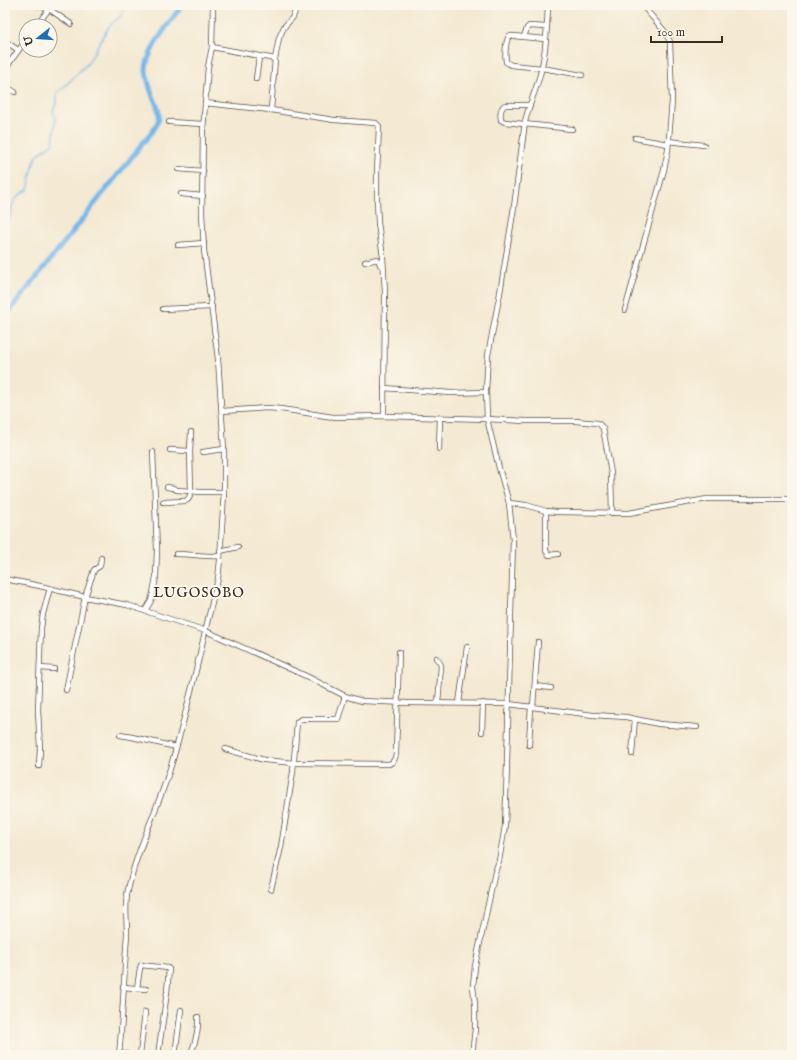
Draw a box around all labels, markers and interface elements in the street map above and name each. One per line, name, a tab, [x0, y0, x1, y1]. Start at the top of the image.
north arrow	[18, 18, 58, 58]
scale bar	[651, 18, 722, 44]
text: 100 m	[657, 25, 685, 40]
text: U	[21, 33, 38, 48]
district label: LUGOSOBO	[153, 584, 245, 602]

